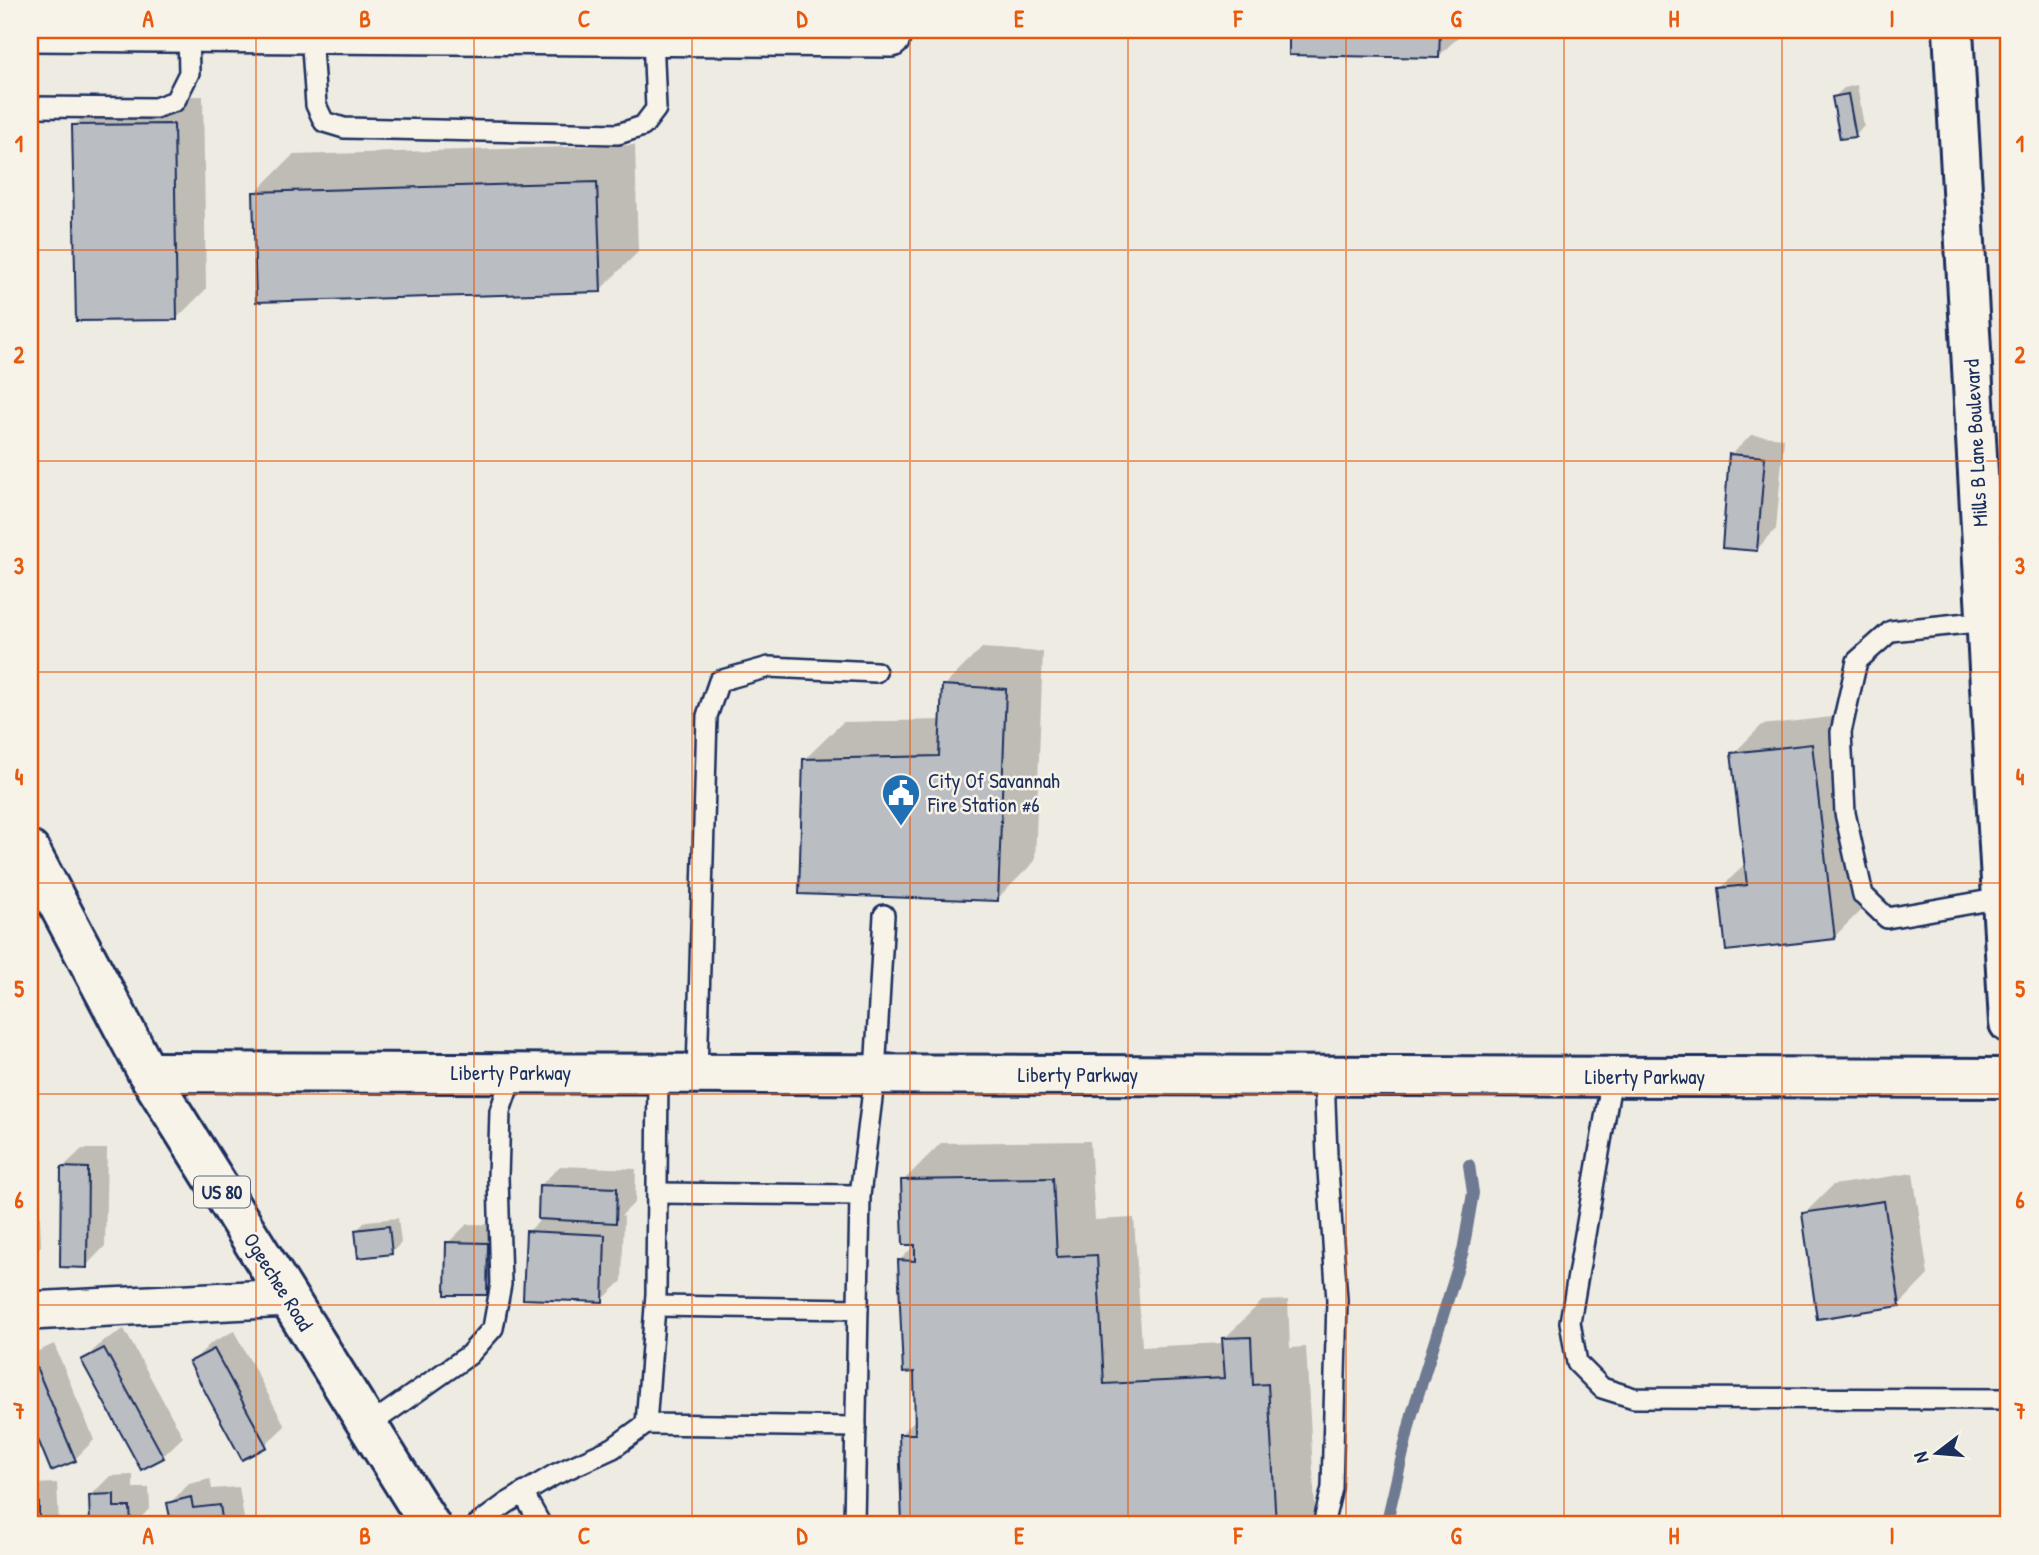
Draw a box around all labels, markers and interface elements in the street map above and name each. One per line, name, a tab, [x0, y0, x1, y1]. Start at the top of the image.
text: A	[142, 3, 154, 34]
text: B	[359, 3, 371, 34]
text: C	[578, 3, 590, 34]
text: D	[797, 3, 809, 34]
text: E	[1014, 3, 1025, 34]
text: F	[1233, 3, 1244, 34]
text: G	[1450, 3, 1462, 34]
text: H	[1669, 3, 1680, 34]
text: I	[1889, 3, 1895, 34]
text: 1	[15, 128, 23, 159]
text: 1	[2016, 128, 2024, 159]
text: 2	[14, 339, 25, 370]
text: 2	[2015, 339, 2026, 370]
street label: Mills B Lane Boulevard	[1957, 359, 1994, 528]
text: 3	[14, 550, 24, 581]
text: 3	[2015, 550, 2025, 581]
text: 4	[15, 761, 24, 792]
text: 4	[2016, 761, 2025, 792]
place label: City Of Savannah Fire Station #6	[927, 766, 1060, 819]
public building icon: City Of Savannah Fire Station #6	[880, 772, 922, 827]
text: 5	[14, 973, 24, 1004]
text: 5	[2015, 973, 2025, 1004]
street label: Liberty Parkway	[451, 1058, 571, 1087]
street label: Liberty Parkway	[1018, 1060, 1138, 1089]
street label: Liberty Parkway	[1585, 1062, 1705, 1091]
road number: US 80	[194, 1176, 250, 1208]
text: 6	[14, 1184, 24, 1215]
text: 6	[2015, 1184, 2025, 1215]
street label: Ogeechee Road	[237, 1227, 320, 1336]
text: 7	[12, 1395, 25, 1426]
text: 7	[2013, 1395, 2026, 1426]
north arrow	[1902, 1418, 1972, 1488]
text: N	[1907, 1449, 1935, 1466]
text: A	[142, 1520, 154, 1551]
text: B	[359, 1520, 371, 1551]
text: C	[578, 1520, 590, 1551]
text: D	[797, 1520, 809, 1551]
text: E	[1014, 1520, 1025, 1551]
text: F	[1233, 1520, 1244, 1551]
text: G	[1450, 1520, 1462, 1551]
text: H	[1669, 1520, 1680, 1551]
text: I	[1889, 1520, 1895, 1551]

